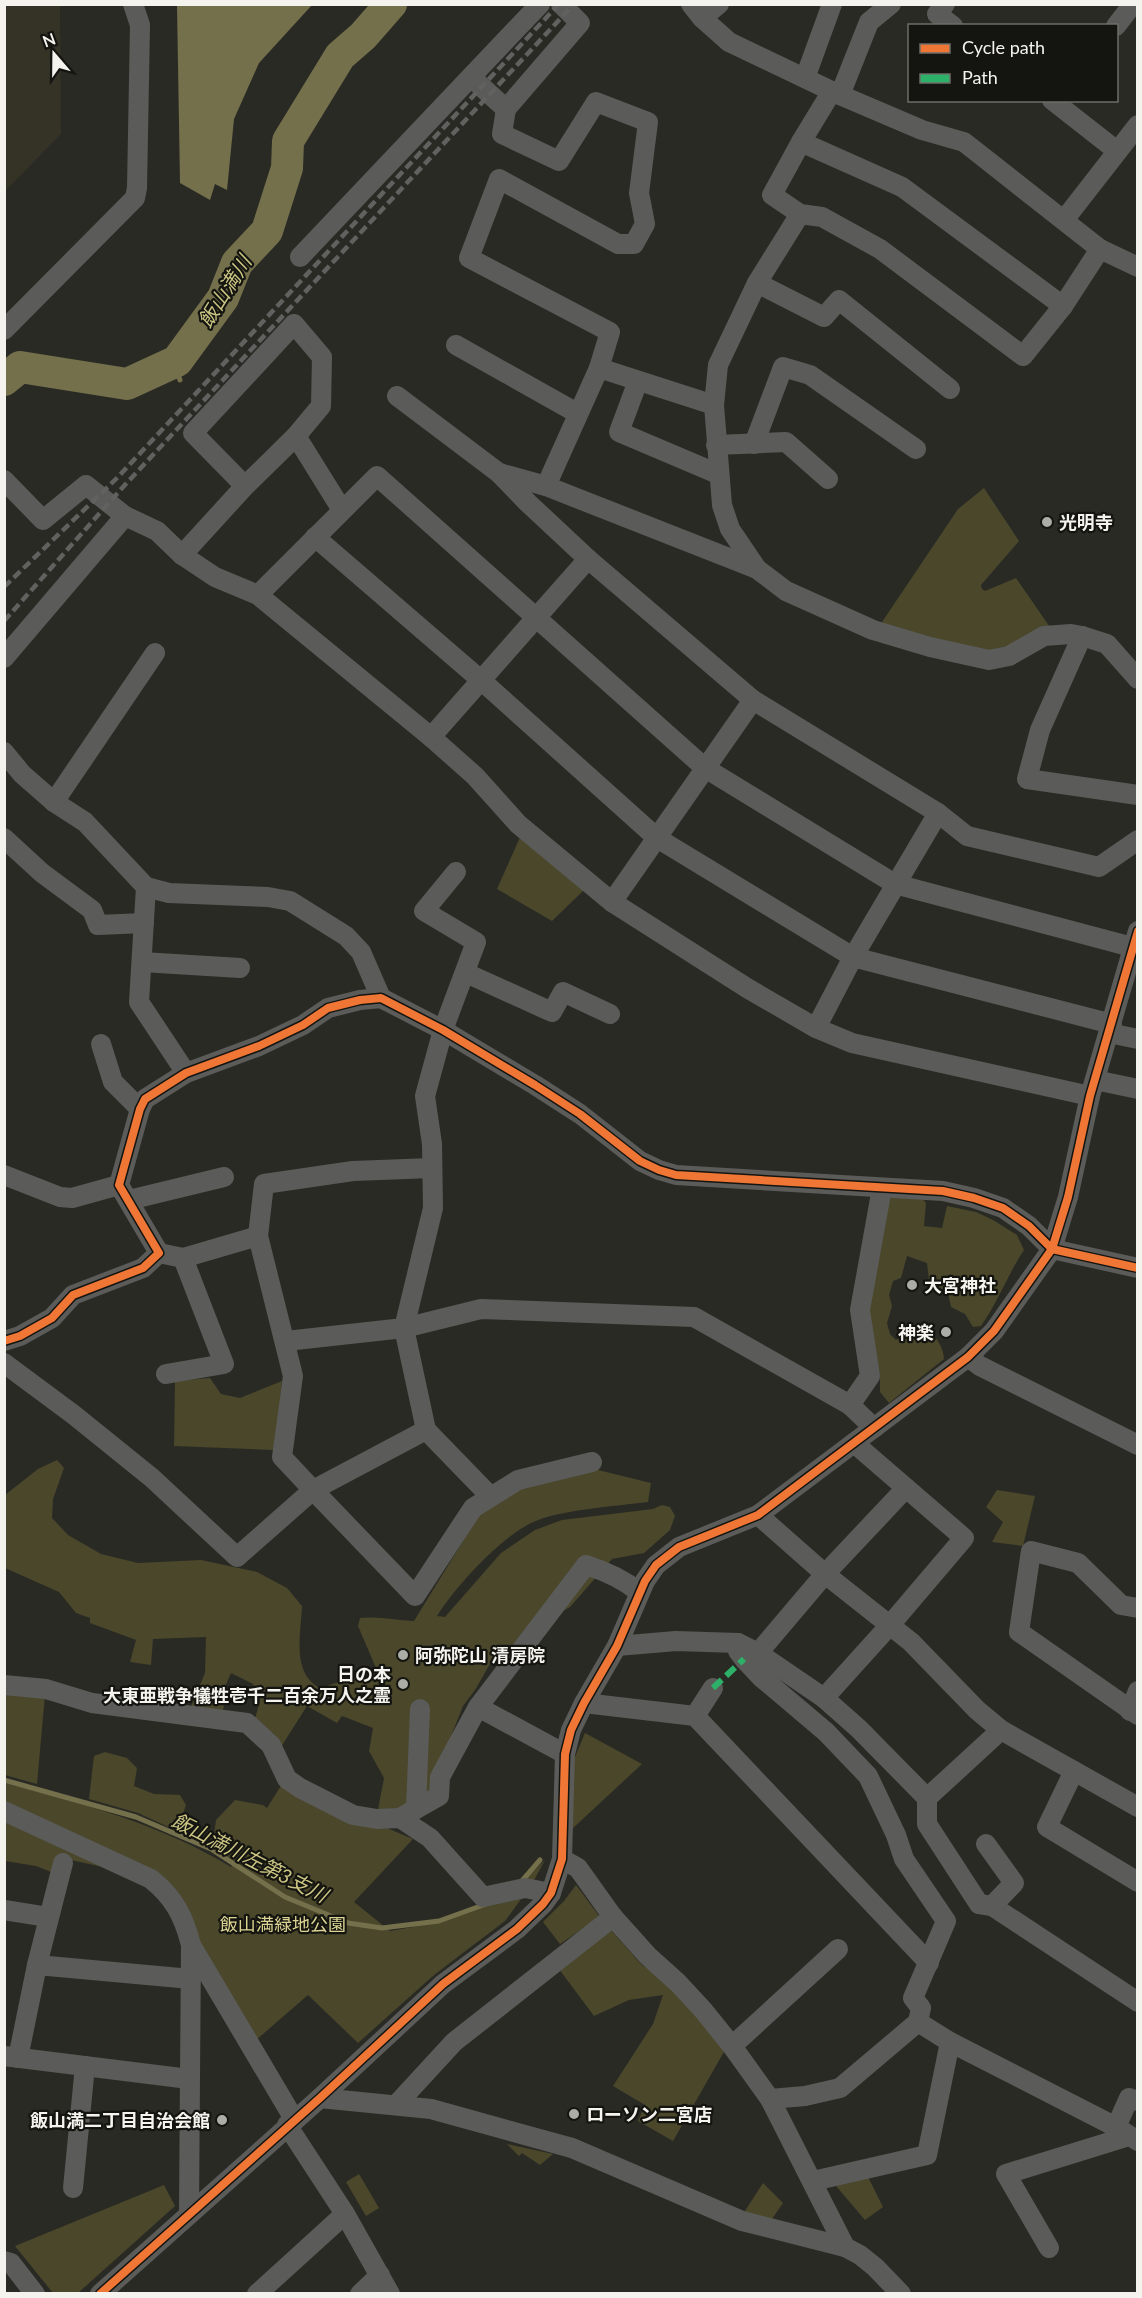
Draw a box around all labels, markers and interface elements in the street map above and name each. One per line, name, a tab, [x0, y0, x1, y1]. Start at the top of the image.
north arrow	[24, 24, 84, 84]
legend	[908, 24, 1118, 102]
text: N	[40, 28, 58, 50]
text: Cycle path	[962, 36, 1045, 58]
text: Path	[962, 66, 998, 88]
water label: 飯山満川	[193, 249, 256, 331]
place label: 光明寺	[1059, 511, 1113, 533]
marker: 光明寺	[1040, 515, 1054, 529]
place label: 大宮神社	[924, 1274, 996, 1296]
marker: 大宮神社	[905, 1278, 919, 1292]
place label: 神楽	[898, 1321, 934, 1343]
marker: 神楽	[939, 1325, 953, 1339]
place label: 阿弥陀山 清房院	[415, 1644, 545, 1666]
marker: 阿弥陀山 清房院	[396, 1648, 410, 1662]
place label: 日の本 大東亜戦争犠牲壱千二百余万人之霊	[103, 1663, 391, 1706]
marker: 日の本 大東亜戦争犠牲壱千二百余万人之霊	[396, 1677, 410, 1691]
water label: 飯山満川左第3支川	[168, 1807, 334, 1908]
park label: 飯山満緑地公園	[220, 1913, 346, 1935]
place label: ローソン二宮店	[586, 2103, 712, 2125]
marker: ローソン二宮店	[567, 2107, 581, 2121]
place label: 飯山満二丁目自治会館	[30, 2109, 210, 2131]
marker: 飯山満二丁目自治会館	[215, 2113, 229, 2127]

